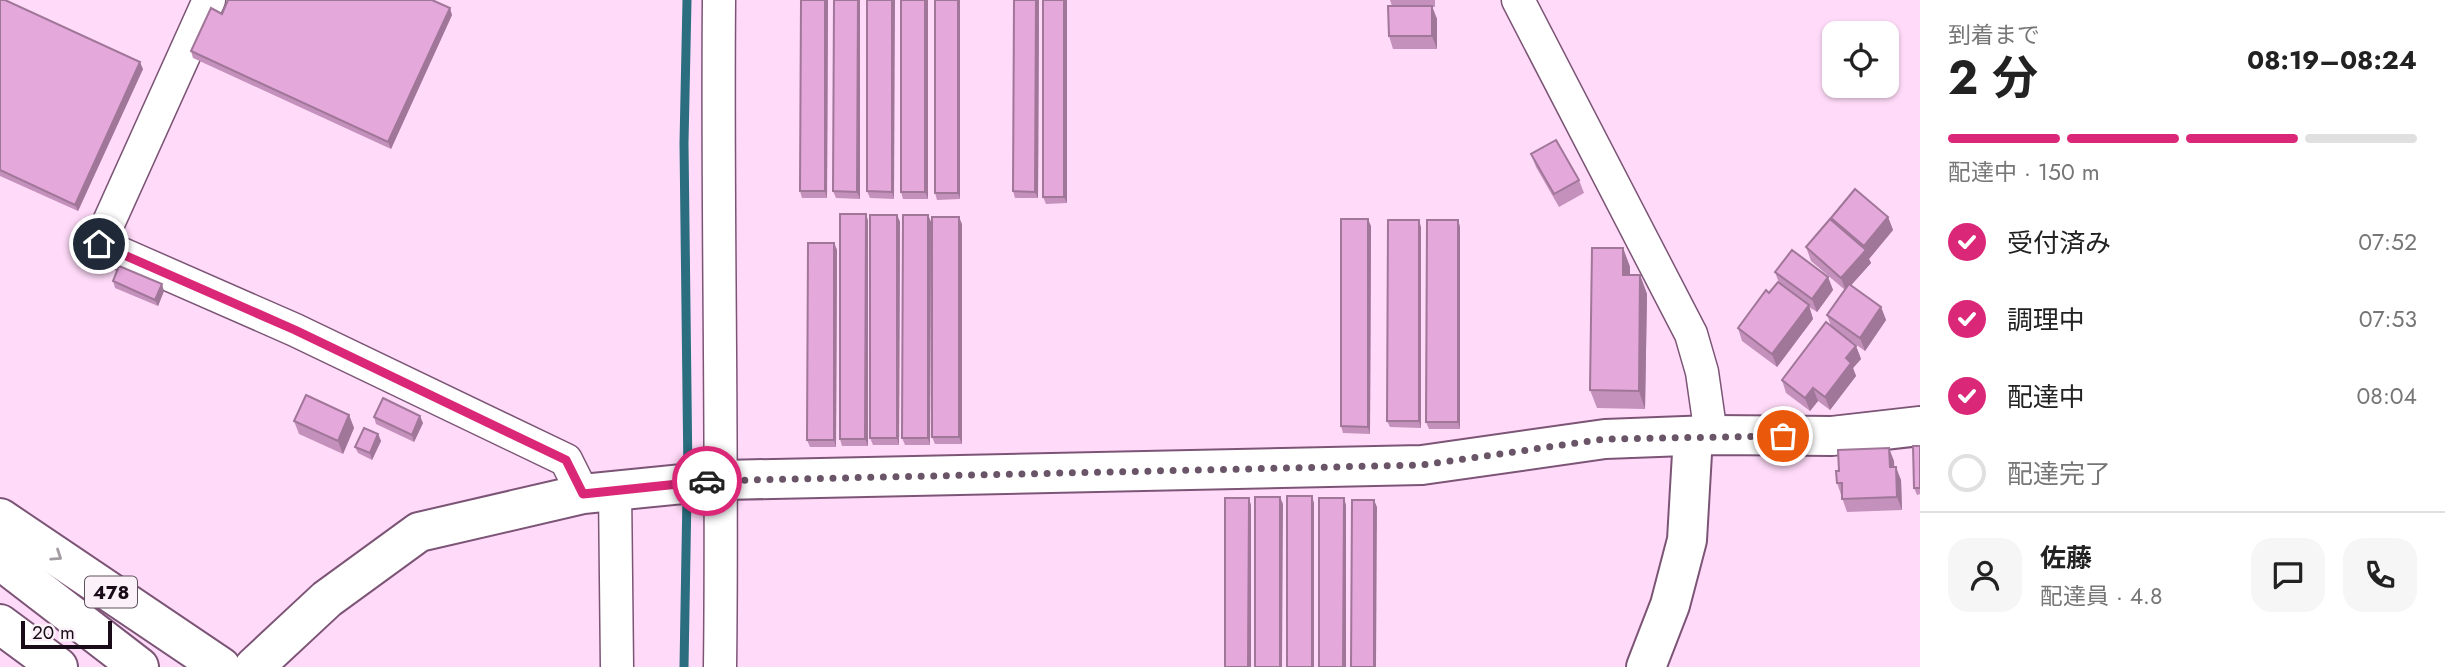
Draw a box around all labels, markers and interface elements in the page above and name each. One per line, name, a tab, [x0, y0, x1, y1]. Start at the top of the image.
text: 到着まで	[1948, 18, 2040, 52]
map controls	[1822, 21, 1899, 98]
button: locate	[1822, 21, 1899, 98]
text: 08:19–08:24	[2247, 41, 2417, 79]
text: 2 分	[1948, 45, 2038, 111]
text: 配達中 · 150 m	[1948, 155, 2100, 189]
pin	[69, 214, 129, 274]
icon: check	[1948, 223, 1986, 261]
text: 受付済み	[2007, 224, 2111, 262]
icon: home	[80, 225, 118, 263]
text: 07:52	[2358, 225, 2417, 259]
icon: check	[1948, 300, 1986, 338]
text: 調理中	[2007, 301, 2085, 339]
text: 07:53	[2359, 302, 2417, 336]
icon: check	[1948, 377, 1986, 415]
text: 配達中	[2007, 378, 2085, 416]
text: 08:04	[2357, 379, 2417, 413]
pin	[1753, 406, 1813, 466]
icon: bag	[1764, 417, 1802, 455]
courier	[672, 446, 742, 516]
text: 配達完了	[2007, 455, 2111, 493]
icon: car	[688, 462, 726, 500]
button: person	[1948, 538, 2022, 612]
button: chat	[2251, 538, 2325, 612]
button: phone	[2343, 538, 2417, 612]
text: 佐藤	[2040, 539, 2092, 577]
one-way arrow	[49, 548, 62, 560]
road number: 478	[85, 576, 137, 608]
text: 配達員 · 4.8	[2040, 579, 2163, 613]
scale bar	[21, 618, 112, 650]
text: 20 m	[32, 619, 75, 646]

